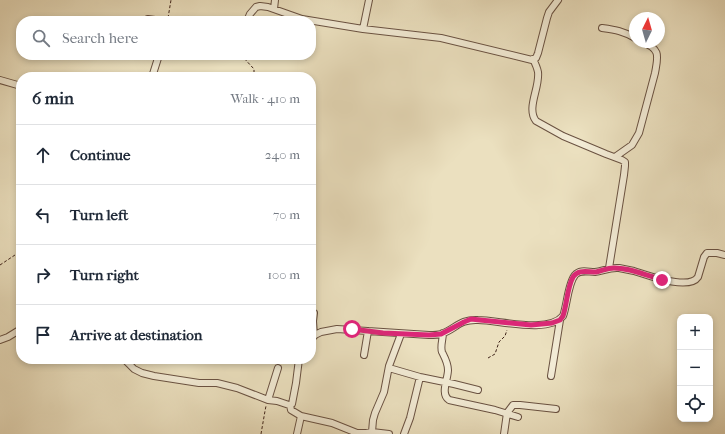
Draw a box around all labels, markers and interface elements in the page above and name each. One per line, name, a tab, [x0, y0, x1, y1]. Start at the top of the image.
north arrow	[629, 12, 665, 48]
search box	[16, 16, 316, 60]
icon: search	[30, 27, 52, 49]
text: Search here	[62, 29, 138, 47]
text: 6 min	[32, 88, 74, 108]
text: Walk · 410 m	[231, 91, 300, 106]
icon: ahead	[32, 144, 54, 166]
text: Continue	[70, 146, 130, 164]
text: 240 m	[265, 147, 300, 162]
icon: left	[32, 204, 54, 226]
text: Turn left	[70, 206, 128, 224]
text: 70 m	[273, 207, 300, 222]
icon: right	[32, 264, 54, 286]
text: Turn right	[70, 266, 139, 284]
text: 100 m	[267, 267, 300, 282]
route end	[653, 271, 671, 289]
map controls	[677, 314, 713, 422]
button: +	[677, 314, 713, 350]
route start	[343, 320, 361, 338]
icon: arrive	[32, 324, 54, 346]
text: Arrive at destination	[70, 326, 202, 344]
button: −	[677, 350, 713, 386]
button: locate	[677, 386, 713, 422]

